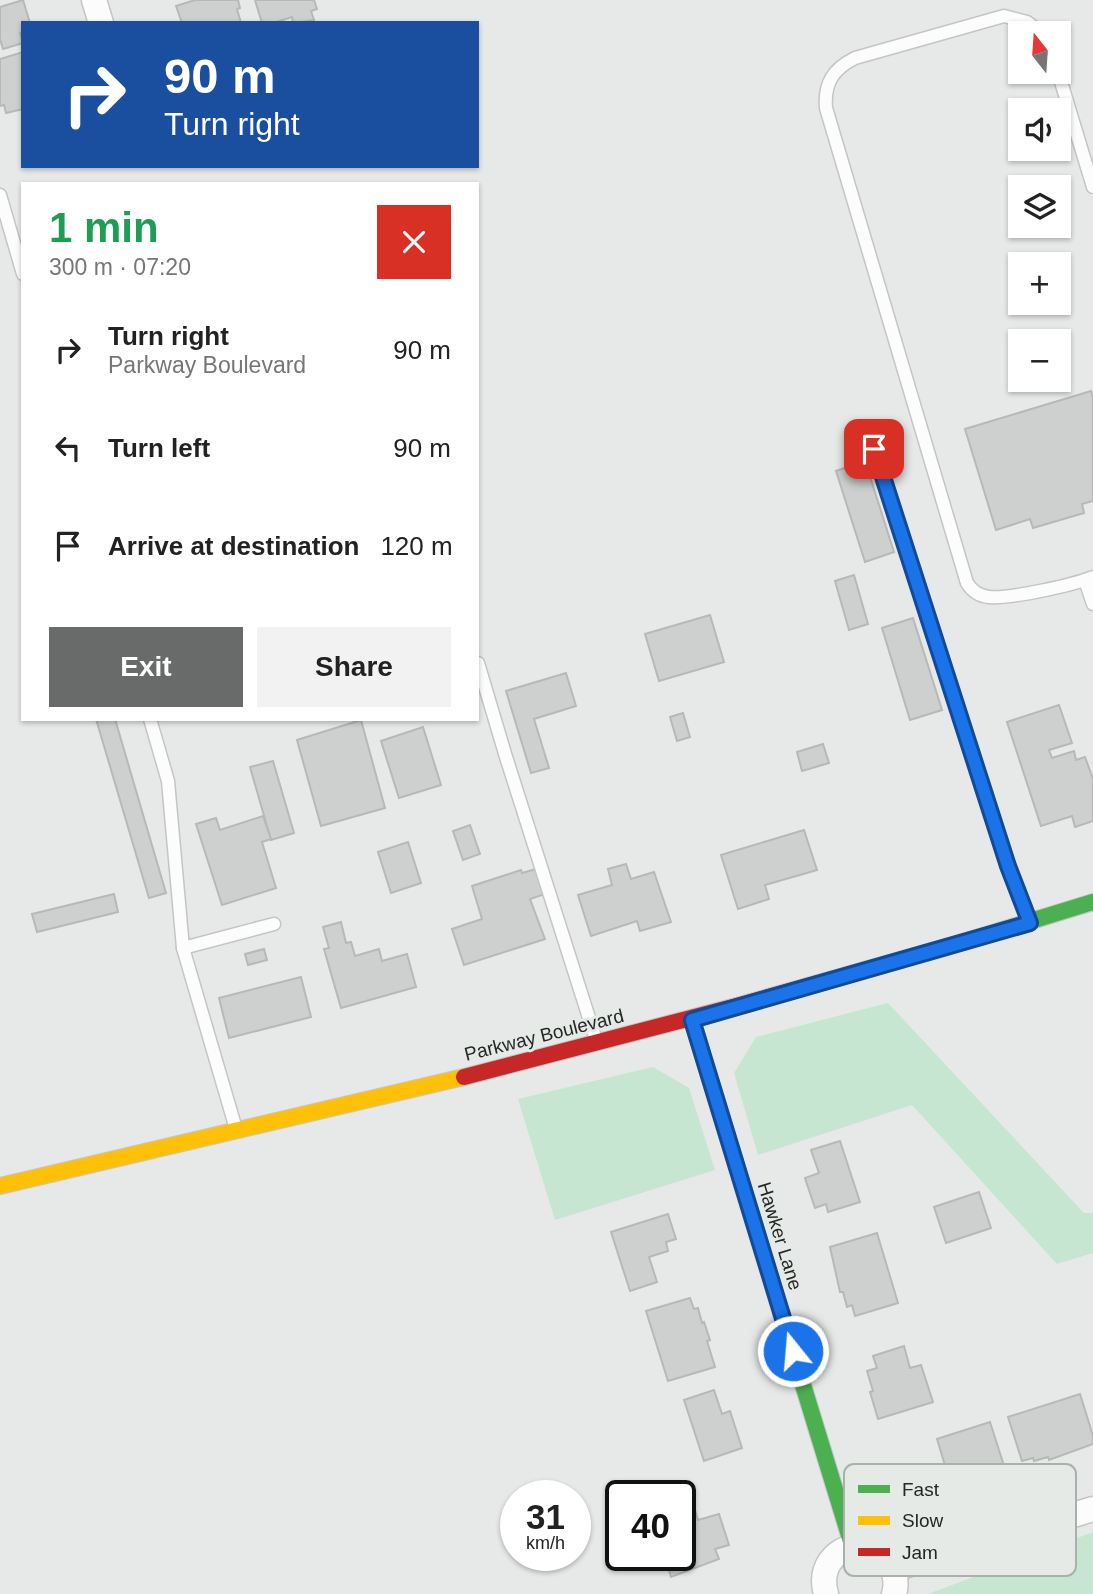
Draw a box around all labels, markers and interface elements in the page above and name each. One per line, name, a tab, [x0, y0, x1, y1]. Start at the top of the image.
north arrow	[1008, 21, 1071, 84]
map controls	[1008, 21, 1071, 392]
icon: right	[49, 49, 140, 140]
text: 90 m	[164, 49, 276, 103]
button: sound	[1008, 98, 1071, 161]
text: Turn right	[164, 106, 300, 142]
button: layers	[1008, 175, 1071, 238]
text: 1 min	[49, 204, 159, 251]
button: close	[377, 205, 451, 279]
button: +	[1008, 252, 1071, 315]
text: 300 m · 07:20	[49, 254, 191, 280]
text: Turn right	[108, 321, 229, 351]
button: −	[1008, 329, 1071, 392]
icon: right	[49, 331, 87, 369]
text: 90 m	[393, 335, 451, 365]
text: Parkway Boulevard	[108, 352, 306, 378]
pin	[844, 419, 904, 479]
icon: left	[49, 429, 87, 467]
icon: arrive	[855, 430, 893, 468]
text: Turn left	[108, 433, 210, 463]
text: 90 m	[393, 433, 451, 463]
icon: arrive	[49, 527, 87, 565]
text: Arrive at destination	[108, 531, 359, 561]
text: 120 m	[380, 531, 453, 561]
button: Exit	[49, 627, 243, 707]
button: Share	[257, 627, 451, 707]
street label: Parkway Boulevard	[462, 1005, 626, 1065]
street label: Hawker Lane	[754, 1179, 806, 1293]
position arrow	[756, 1314, 830, 1388]
legend	[844, 1464, 1076, 1576]
text: Fast	[902, 1479, 940, 1500]
speed limit sign: 40	[605, 1480, 696, 1571]
text: 31	[526, 1497, 565, 1536]
text: Slow	[902, 1510, 943, 1531]
text: km/h	[526, 1533, 565, 1553]
text: Jam	[902, 1542, 938, 1563]

